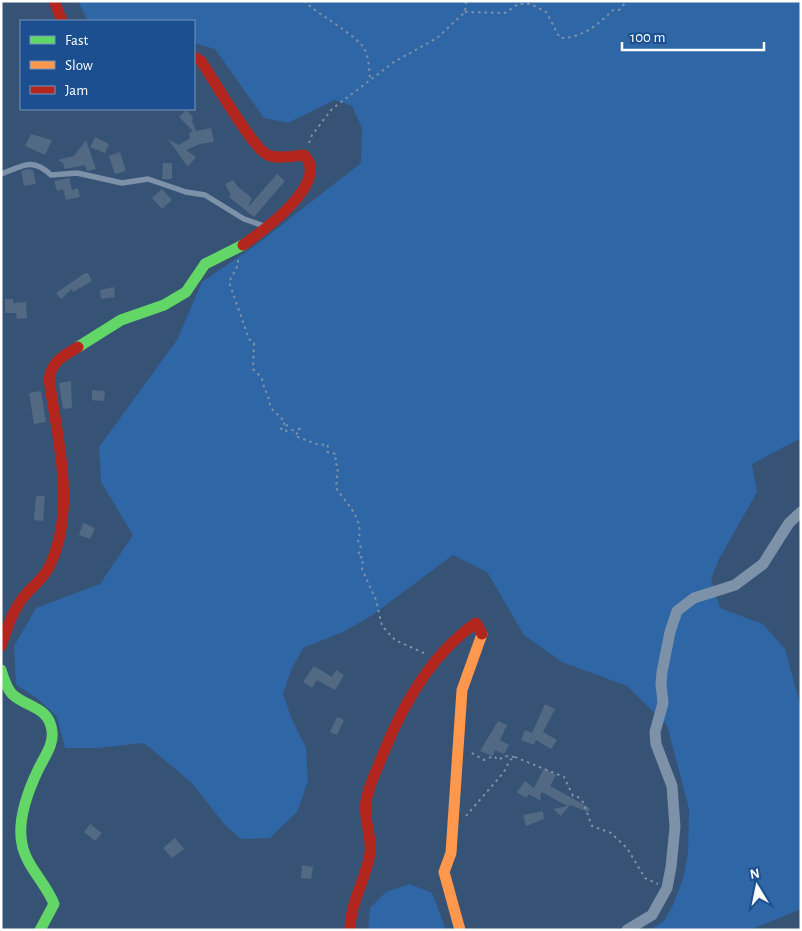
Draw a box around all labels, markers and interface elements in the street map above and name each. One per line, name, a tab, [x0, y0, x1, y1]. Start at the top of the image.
legend	[20, 20, 195, 110]
scale bar	[622, 20, 764, 52]
text: 100 m	[630, 30, 665, 45]
text: Fast	[65, 33, 89, 48]
text: Slow	[65, 58, 93, 73]
text: Jam	[65, 83, 88, 98]
north arrow	[732, 861, 782, 911]
text: N	[749, 866, 761, 882]

